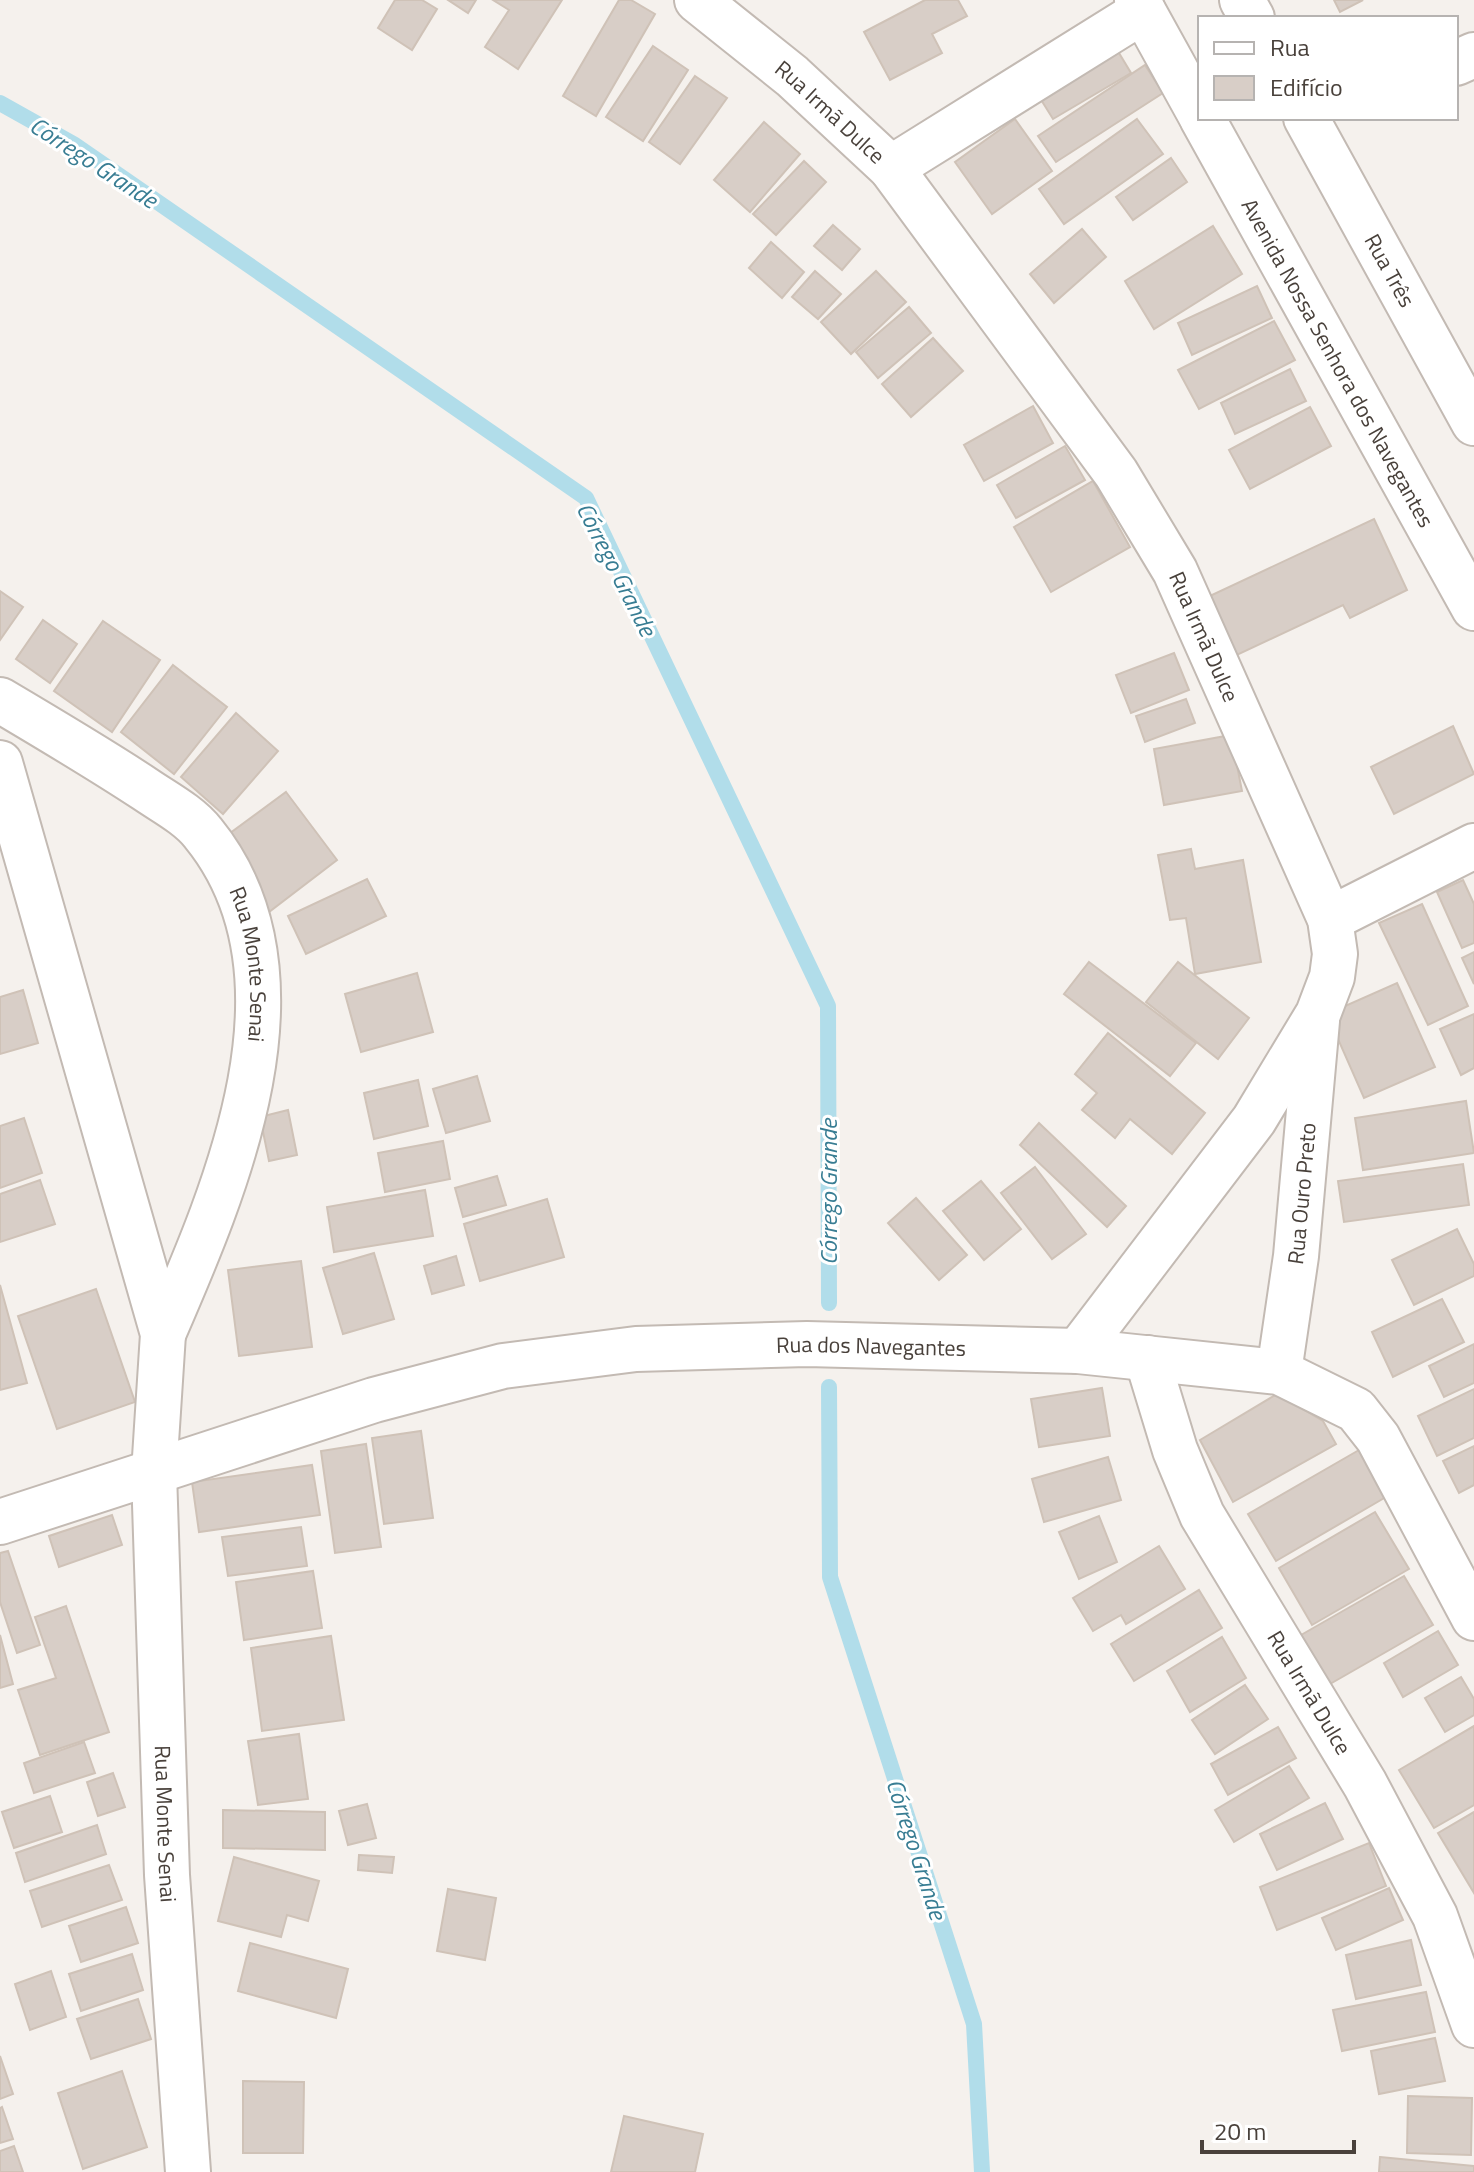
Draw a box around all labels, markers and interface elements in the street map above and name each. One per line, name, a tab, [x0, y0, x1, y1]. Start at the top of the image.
legend	[1198, 16, 1458, 120]
text: Rua	[1270, 29, 1309, 65]
street label: Rua Irmã Dulce	[768, 52, 893, 172]
text: Edifício	[1270, 69, 1343, 105]
water label: Córrego Grande	[23, 107, 167, 218]
street label: Avenida Nossa Senhora dos Navegantes	[1233, 192, 1443, 534]
street label: Rua Três	[1356, 227, 1424, 313]
water label: Córrego Grande	[568, 496, 667, 644]
street label: Rua Irmã Dulce	[1160, 566, 1248, 707]
street label: Rua Monte Senai	[221, 881, 275, 1043]
water label: Córrego Grande	[810, 1117, 846, 1265]
street label: Rua Ouro Preto	[1278, 1121, 1325, 1267]
street label: Rua dos Navegantes	[776, 1327, 966, 1365]
street label: Rua Irmã Dulce	[1259, 1624, 1360, 1761]
street label: Rua Monte Senai	[146, 1745, 186, 1903]
water label: Córrego Grande	[877, 1774, 957, 1926]
scale bar	[1202, 2104, 1354, 2154]
text: 20 m	[1214, 2113, 1266, 2149]

